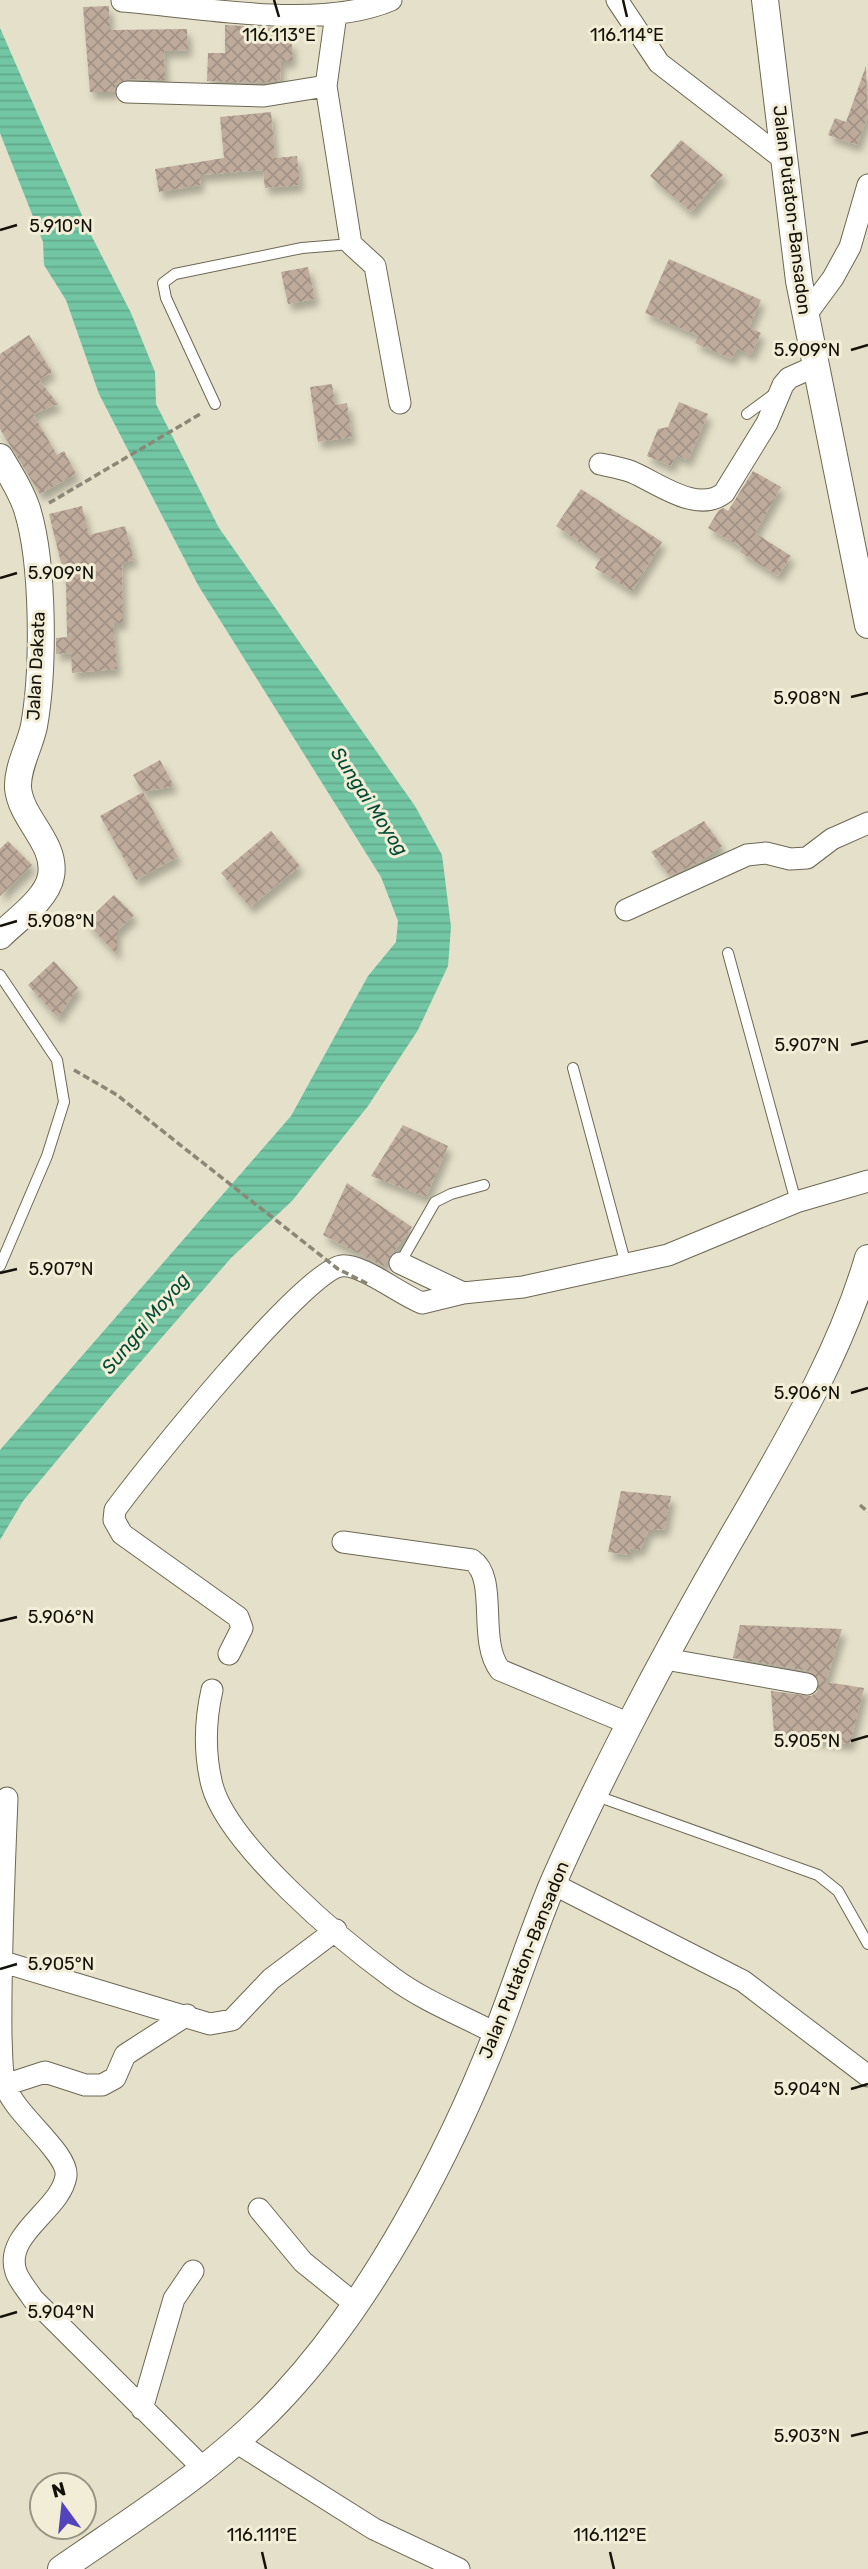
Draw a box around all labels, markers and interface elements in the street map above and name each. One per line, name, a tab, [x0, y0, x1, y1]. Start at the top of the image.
text: 116.113°E	[242, 24, 316, 46]
text: 116.114°E	[590, 24, 664, 46]
street label: Jalan Putaton-Bansadon	[768, 104, 816, 316]
text: 5.910°N	[29, 215, 93, 237]
text: 5.909°N	[774, 339, 840, 361]
text: 5.909°N	[28, 562, 94, 584]
street label: Jalan Dakata	[22, 611, 50, 721]
text: 5.908°N	[773, 687, 841, 709]
water label: Sungai Moyog	[326, 743, 413, 860]
text: 5.908°N	[27, 910, 95, 932]
text: 5.907°N	[774, 1034, 840, 1056]
text: 5.907°N	[28, 1258, 94, 1280]
water label: Sungai Moyog	[97, 1268, 194, 1378]
text: 5.906°N	[774, 1382, 840, 1404]
text: 5.906°N	[28, 1606, 94, 1628]
text: 5.905°N	[774, 1730, 840, 1752]
street label: Jalan Putaton-Bansadon	[474, 1858, 574, 2062]
text: 5.905°N	[28, 1953, 94, 1975]
text: 5.904°N	[773, 2078, 841, 2100]
text: 5.904°N	[27, 2301, 95, 2323]
text: 5.903°N	[774, 2425, 840, 2447]
north arrow	[28, 2471, 98, 2541]
text: N	[49, 2477, 68, 2503]
text: 116.111°E	[227, 2524, 297, 2546]
text: 116.112°E	[573, 2524, 647, 2546]

